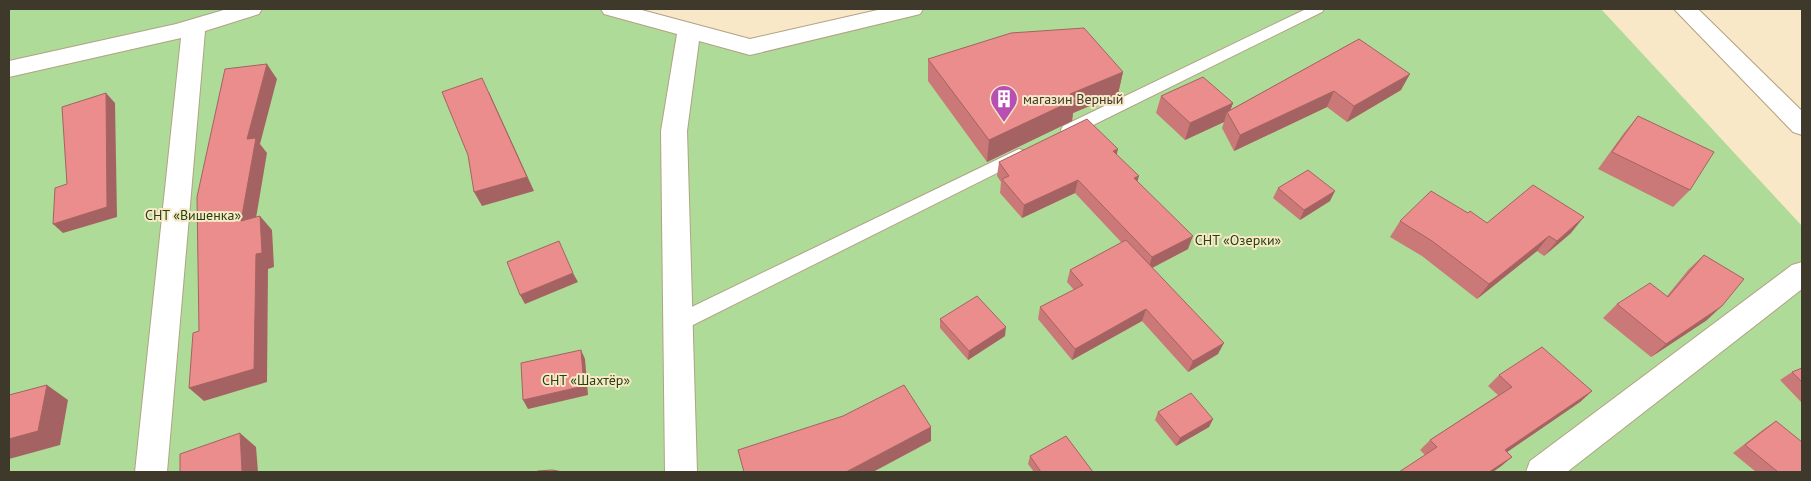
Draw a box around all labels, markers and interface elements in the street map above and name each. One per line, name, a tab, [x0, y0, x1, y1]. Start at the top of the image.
building icon: магазин Верный	[989, 84, 1019, 123]
place label: магазин Верный	[1023, 90, 1124, 108]
park label: СНТ «Вишенка»	[145, 206, 241, 224]
park label: СНТ «Озерки»	[1195, 231, 1282, 249]
park label: СНТ «Шахтёр»	[542, 371, 630, 389]

